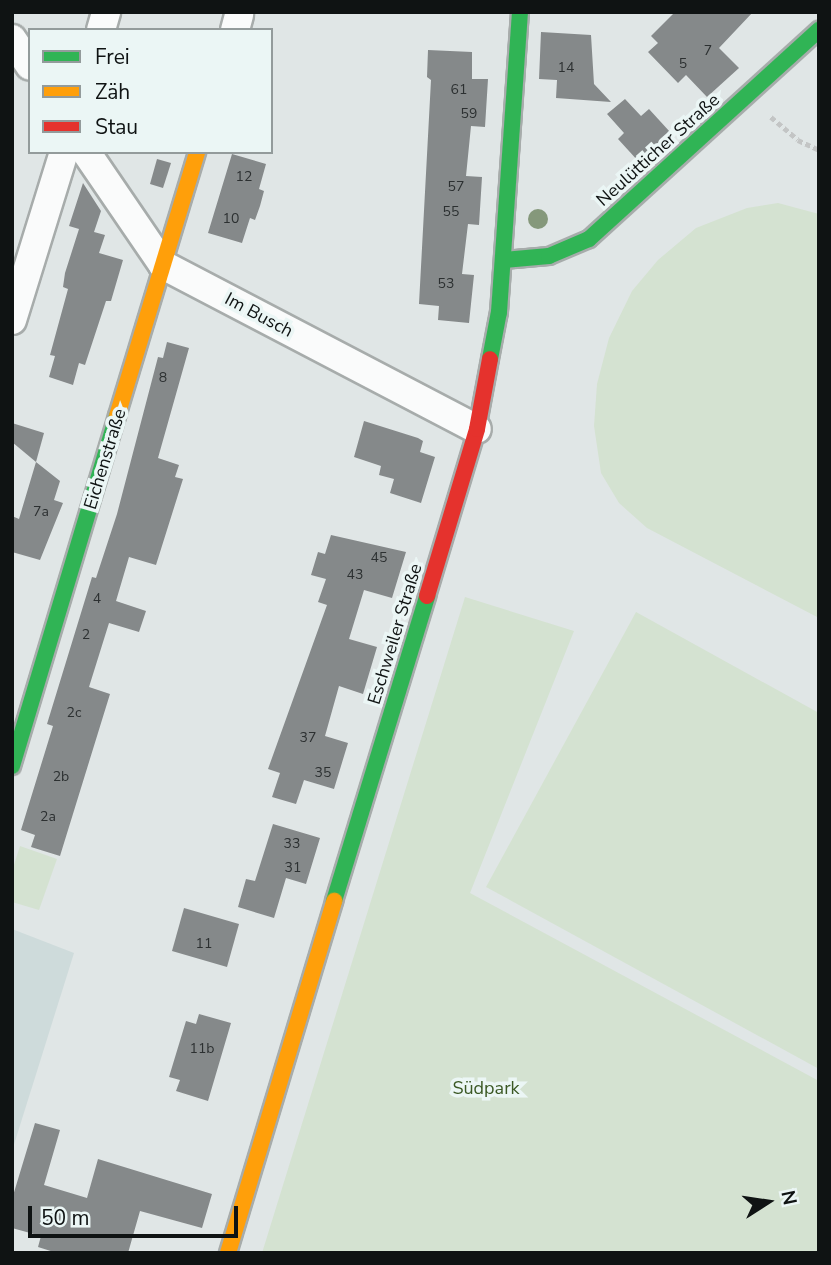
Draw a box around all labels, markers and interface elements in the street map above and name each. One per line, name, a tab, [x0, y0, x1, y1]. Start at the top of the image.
legend	[28, 28, 273, 154]
text: Frei	[95, 43, 130, 71]
house number: 7	[704, 43, 712, 59]
house number: 5	[679, 56, 687, 72]
house number: 14	[558, 60, 574, 76]
text: Zäh	[95, 78, 130, 106]
house number: 61	[451, 82, 467, 98]
street label: Neulütticher Straße	[592, 89, 724, 211]
house number: 59	[461, 106, 477, 122]
text: Stau	[95, 113, 138, 141]
house number: 12	[236, 169, 252, 185]
house number: 57	[448, 179, 464, 195]
house number: 55	[443, 204, 459, 220]
house number: 10	[223, 211, 239, 227]
house number: 53	[438, 276, 454, 292]
street label: Im Busch	[221, 288, 297, 342]
house number: 8	[159, 370, 167, 386]
street label: Eichenstraße	[79, 406, 131, 512]
house number: 7a	[33, 504, 49, 520]
house number: 45	[371, 550, 387, 566]
street label: Eschweiler Straße	[363, 561, 427, 707]
house number: 43	[347, 567, 363, 583]
house number: 4	[93, 591, 101, 607]
house number: 2	[82, 627, 90, 643]
house number: 2c	[67, 705, 81, 721]
house number: 37	[300, 730, 316, 746]
house number: 35	[315, 765, 331, 781]
house number: 2b	[53, 769, 69, 785]
house number: 2a	[40, 809, 56, 825]
house number: 33	[284, 836, 300, 852]
house number: 31	[285, 860, 301, 876]
house number: 11	[196, 936, 212, 952]
house number: 11b	[190, 1041, 214, 1057]
park label: Südpark	[452, 1077, 520, 1099]
north arrow	[733, 1167, 803, 1237]
text: N	[774, 1188, 803, 1207]
scale bar	[32, 1192, 242, 1236]
text: 50 m	[41, 1204, 90, 1232]

